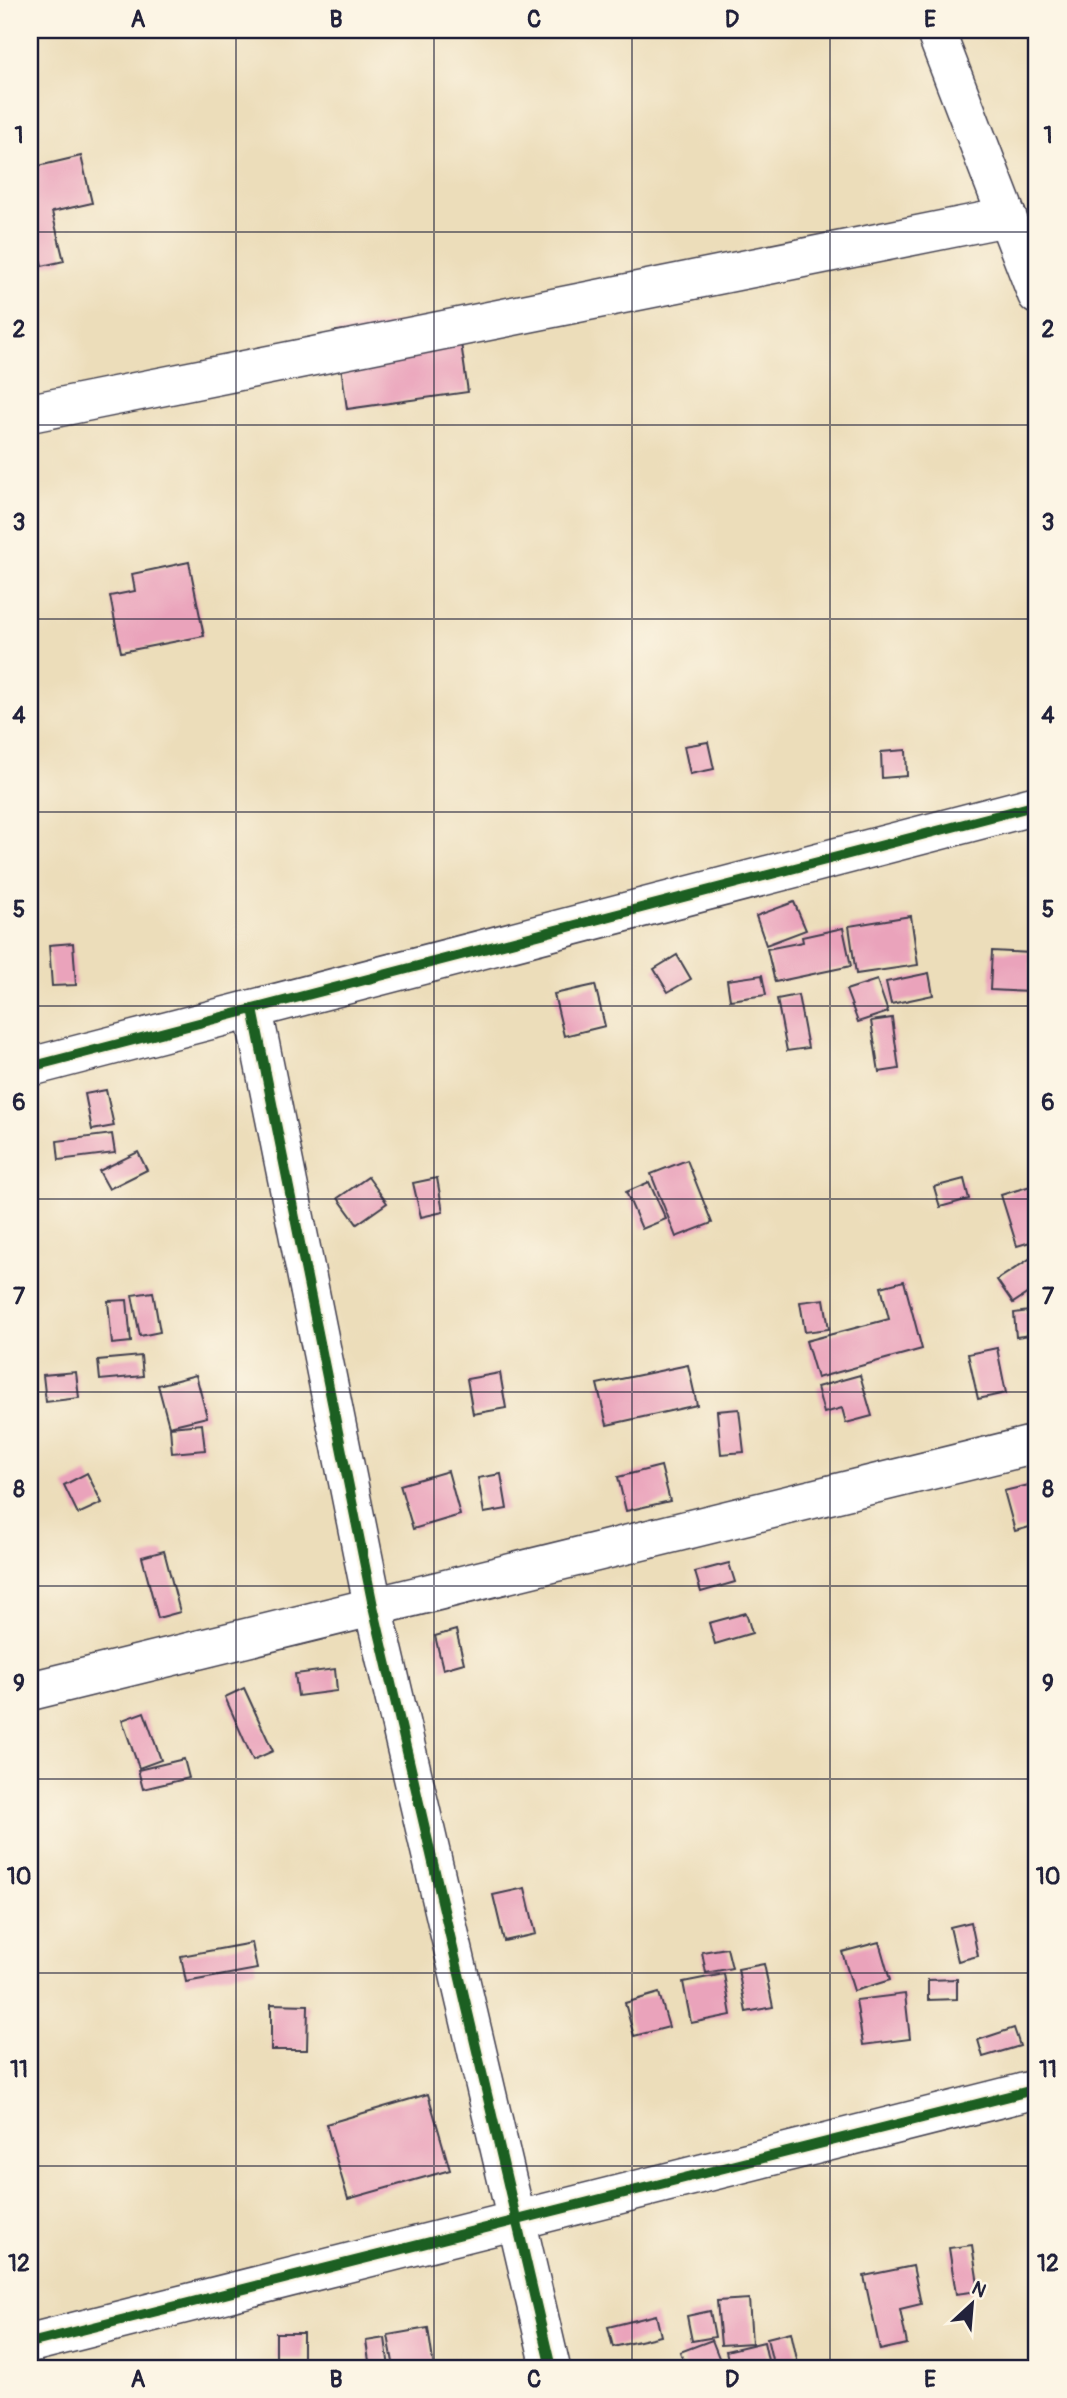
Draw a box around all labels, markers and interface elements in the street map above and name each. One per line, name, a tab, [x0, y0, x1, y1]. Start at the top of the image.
text: A	[131, 5, 146, 34]
text: B	[329, 5, 343, 34]
text: C	[527, 5, 541, 34]
text: D	[725, 5, 739, 34]
text: E	[924, 5, 936, 34]
text: 1	[15, 121, 24, 150]
text: 1	[1044, 121, 1053, 150]
text: 2	[13, 315, 26, 344]
text: 2	[1042, 315, 1055, 344]
text: 3	[13, 508, 25, 537]
text: 3	[1042, 508, 1054, 537]
text: 4	[12, 701, 26, 730]
text: 4	[1041, 701, 1055, 730]
text: 5	[13, 895, 25, 924]
text: 5	[1042, 895, 1054, 924]
text: 6	[12, 1088, 26, 1117]
text: 6	[1041, 1088, 1055, 1117]
text: 7	[13, 1282, 26, 1311]
text: 7	[1042, 1282, 1055, 1311]
text: 8	[13, 1475, 25, 1504]
text: 8	[1042, 1475, 1054, 1504]
text: 9	[13, 1669, 25, 1698]
text: 9	[1042, 1669, 1054, 1698]
text: 10	[7, 1862, 31, 1891]
text: 10	[1036, 1862, 1060, 1891]
text: 11	[10, 2055, 28, 2084]
text: 11	[1039, 2055, 1057, 2084]
text: 12	[8, 2249, 30, 2278]
text: 12	[1037, 2249, 1059, 2278]
north arrow	[937, 2268, 1007, 2338]
text: N	[968, 2276, 990, 2303]
text: A	[131, 2365, 146, 2394]
text: B	[329, 2365, 343, 2394]
text: C	[527, 2365, 541, 2394]
text: D	[725, 2365, 739, 2394]
text: E	[924, 2365, 936, 2394]

